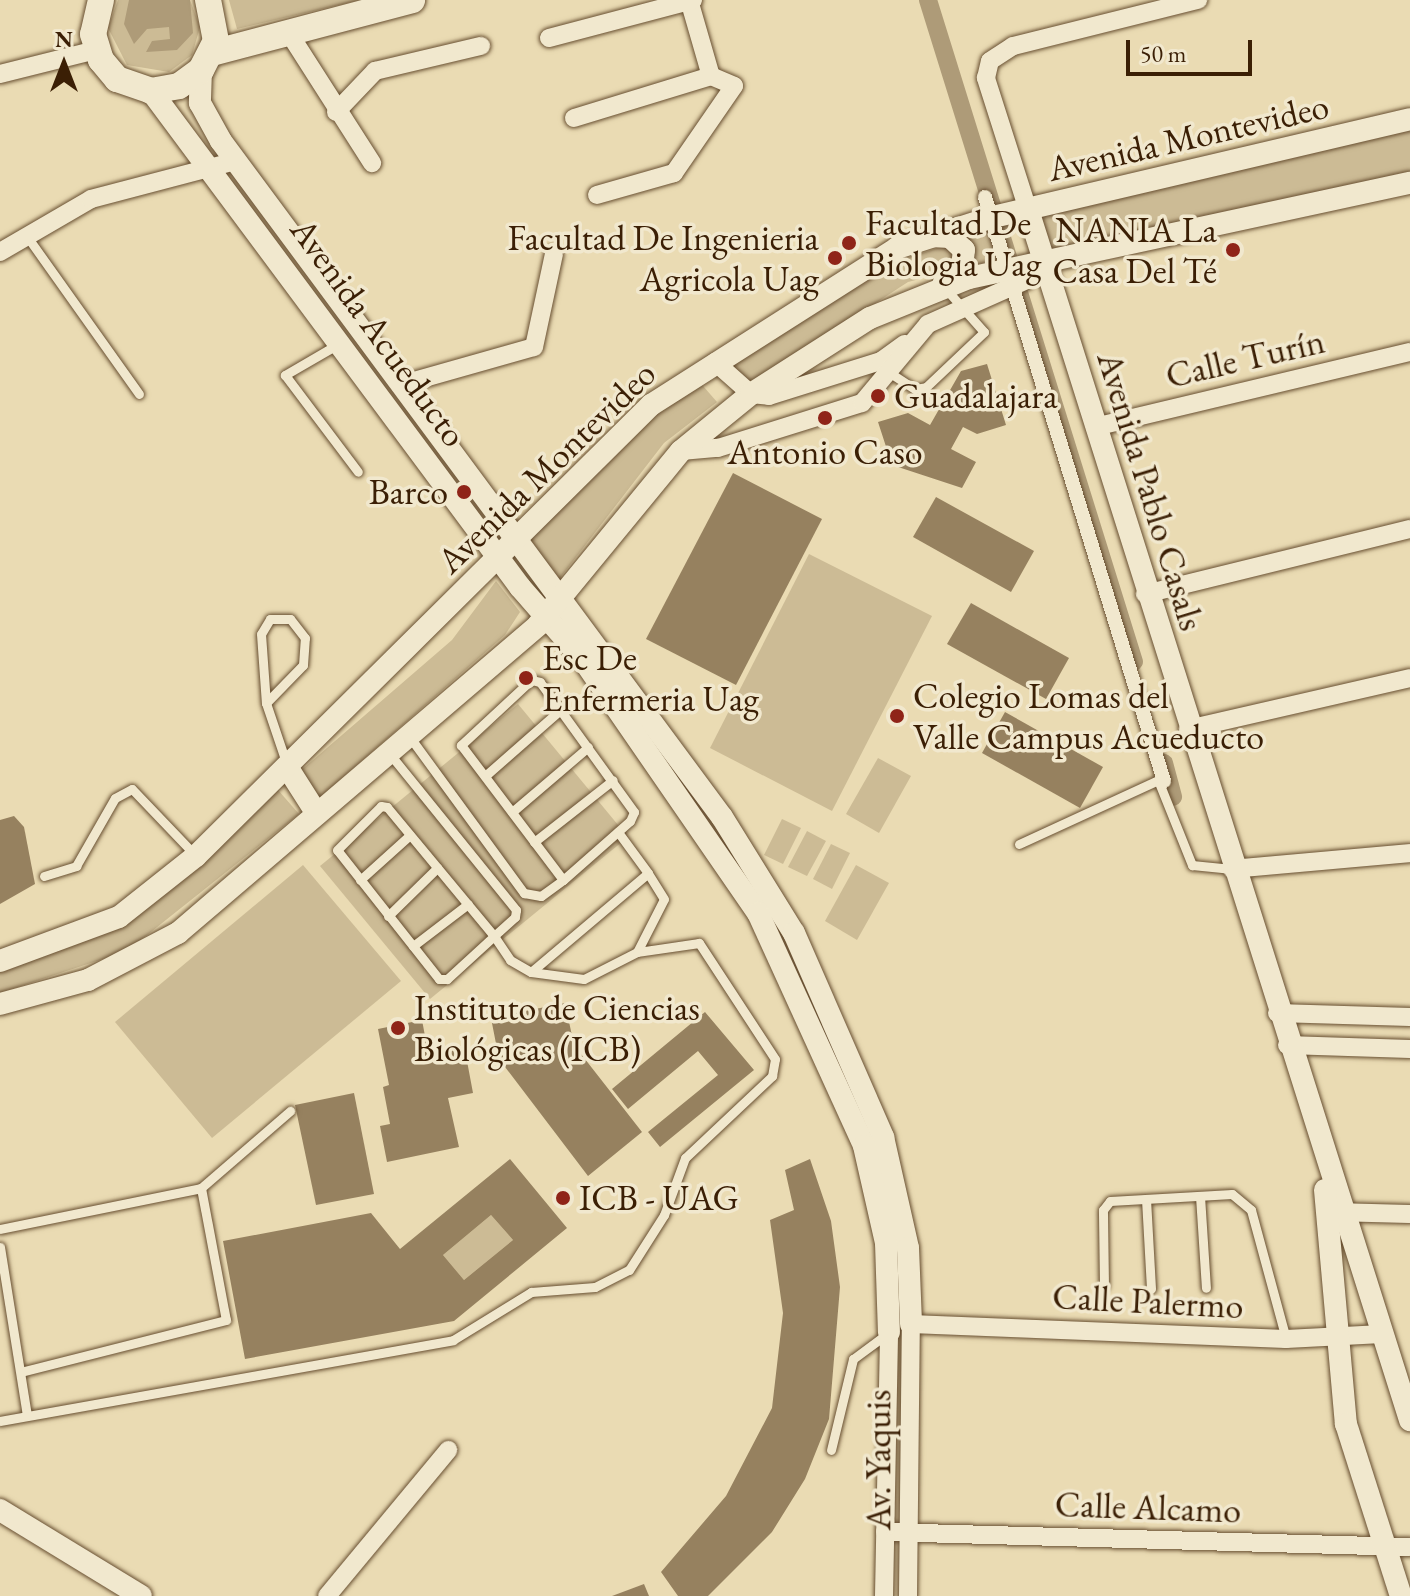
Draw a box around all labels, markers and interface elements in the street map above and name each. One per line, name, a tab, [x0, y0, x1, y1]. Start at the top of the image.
north arrow	[24, 24, 104, 104]
scale bar	[1130, 24, 1256, 74]
text: N	[55, 25, 73, 54]
text: 50 m	[1140, 38, 1187, 69]
street label: Avenida Montevideo	[1043, 84, 1333, 190]
place label: Facultad De Biologia Uag	[865, 200, 1041, 285]
place label: NANIA La Casa Del Té	[1052, 207, 1217, 292]
street label: Avenida Acueducto	[282, 209, 476, 455]
place label: Facultad De Ingenieria Agricola Uag	[508, 215, 819, 300]
marker: Facultad De Biologia Uag	[840, 234, 858, 252]
marker: NANIA La Casa Del Té	[1224, 241, 1242, 259]
marker: Facultad De Ingenieria Agricola Uag	[826, 249, 844, 267]
street label: Calle Turín	[1162, 319, 1328, 397]
street label: Avenida Pablo Casals	[1088, 346, 1214, 636]
street label: Avenida Montevideo	[428, 352, 664, 582]
place label: Guadalajara	[894, 374, 1058, 418]
marker: Guadalajara	[869, 387, 887, 405]
marker: Antonio Caso	[816, 409, 834, 427]
place label: Antonio Caso	[727, 430, 923, 474]
place label: Barco	[369, 470, 448, 514]
marker: Barco	[455, 483, 473, 501]
place label: Esc De Enfermeria Uag	[542, 635, 759, 720]
marker: Esc De Enfermeria Uag	[517, 669, 535, 687]
place label: Colegio Lomas del Valle Campus Acueducto	[913, 673, 1264, 758]
marker: Colegio Lomas del Valle Campus Acueducto	[888, 707, 906, 725]
place label: Instituto de Ciencias Biológicas (ICB)	[414, 985, 700, 1070]
marker: Instituto de Ciencias Biológicas (ICB)	[389, 1019, 407, 1037]
place label: ICB - UAG	[579, 1176, 739, 1220]
marker: ICB - UAG	[554, 1189, 572, 1207]
street label: Calle Palermo	[1051, 1274, 1245, 1328]
street label: Av. Yaquis	[856, 1390, 900, 1530]
street label: Calle Alcamo	[1054, 1482, 1242, 1532]

